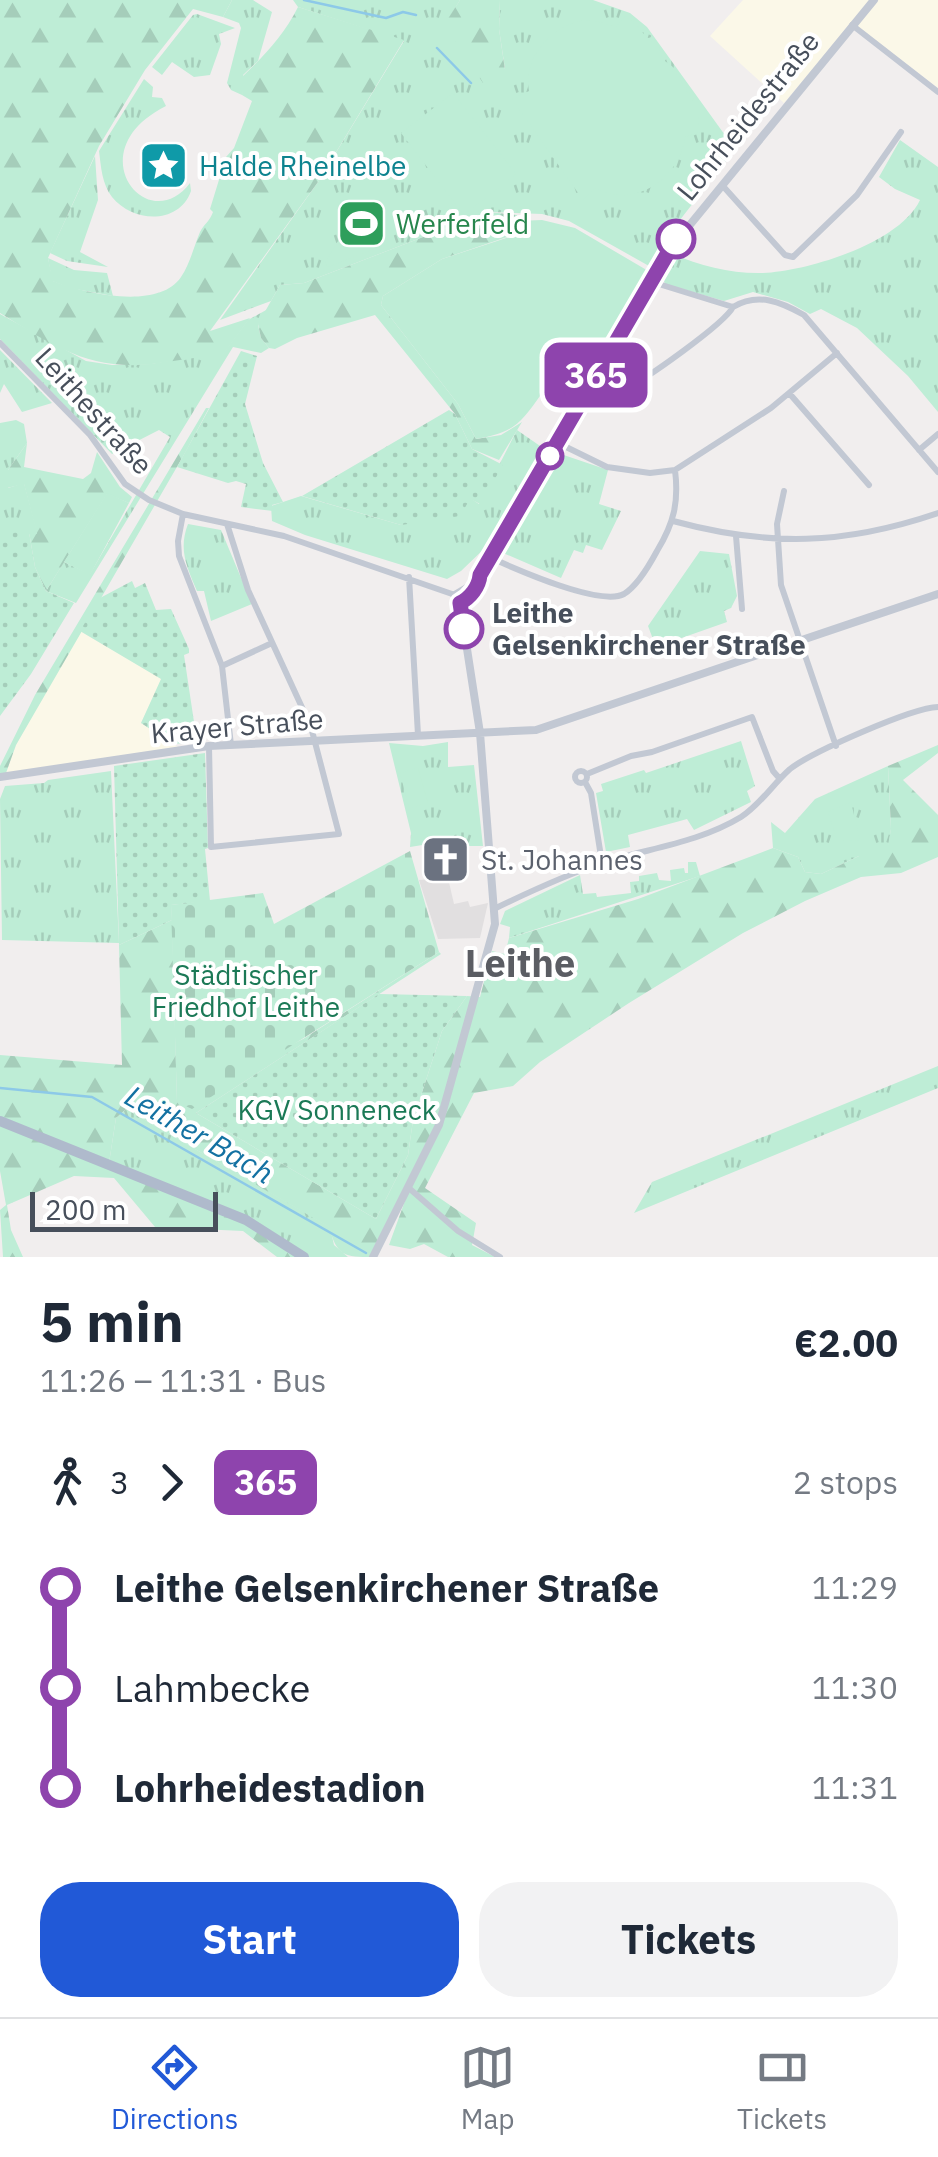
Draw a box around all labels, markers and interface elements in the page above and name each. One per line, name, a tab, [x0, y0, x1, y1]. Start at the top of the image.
street label: Lohrheidestraße	[668, 24, 827, 208]
place icon: Halde Rheinelbe	[138, 140, 190, 192]
place label: Halde Rheinelbe	[199, 147, 406, 184]
sports icon: Werferfeld	[335, 198, 387, 250]
place label: Werferfeld	[396, 205, 529, 242]
unlabelled marker	[657, 220, 695, 258]
street label: Leithestraße	[27, 339, 161, 482]
line badge: 365	[538, 342, 654, 408]
text: 365	[564, 352, 628, 398]
unlabelled marker	[537, 443, 563, 469]
place label: Leithe Gelsenkirchener Straße	[492, 594, 806, 663]
marker: Leithe Gelsenkirchener Straße	[445, 610, 483, 648]
street label: Krayer Straße	[149, 700, 325, 751]
church icon: St. Johannes	[420, 834, 472, 886]
place label: St. Johannes	[481, 841, 643, 878]
district label: Leithe	[465, 938, 575, 987]
park label: Städtischer Friedhof Leithe	[152, 956, 340, 1025]
water label: Leither Bach	[119, 1076, 281, 1192]
park label: KGV Sonneneck	[238, 1091, 437, 1128]
scale bar	[30, 1187, 218, 1232]
text: 200 m	[45, 1191, 126, 1228]
text: 5 min	[40, 1286, 184, 1357]
text: €2.00	[794, 1318, 898, 1367]
text: 11:26 – 11:31 · Bus	[40, 1359, 326, 1401]
icon: walk	[40, 1455, 95, 1510]
icon: forward	[144, 1455, 199, 1510]
text: 365	[234, 1459, 297, 1505]
text: 3	[110, 1461, 129, 1503]
text: 2 stops	[793, 1461, 898, 1503]
text: Leithe Gelsenkirchener Straße	[114, 1563, 659, 1612]
text: 11:29	[812, 1566, 898, 1608]
text: Lahmbecke	[114, 1663, 310, 1712]
text: 11:30	[812, 1666, 898, 1708]
text: Lohrheidestadion	[114, 1763, 426, 1812]
text: 11:31	[812, 1766, 898, 1808]
button: Start	[40, 1882, 459, 1997]
button: Tickets	[479, 1882, 898, 1997]
tab: Directions	[111, 2040, 238, 2137]
tab: Map	[460, 2040, 515, 2137]
tab: Tickets	[737, 2040, 827, 2137]

